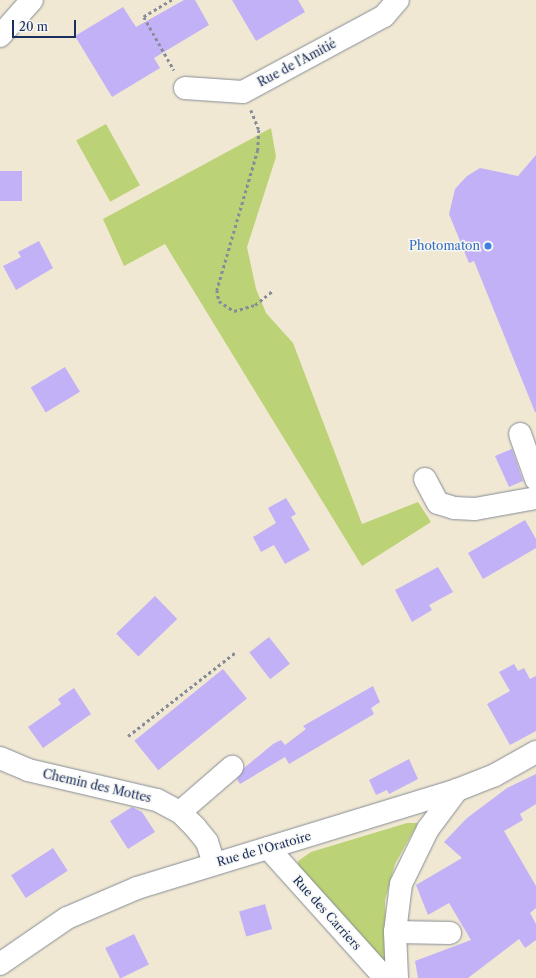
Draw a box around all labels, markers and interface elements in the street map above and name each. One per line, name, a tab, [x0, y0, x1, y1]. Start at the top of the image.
scale bar	[14, 12, 78, 38]
text: 20 m	[19, 19, 48, 34]
street label: Rue de l'Amitié	[255, 36, 339, 90]
place label: Photomaton	[409, 239, 480, 253]
marker: Photomaton	[483, 241, 493, 251]
street label: Chemin des Mottes	[41, 766, 153, 806]
street label: Rue de l'Oratoire	[215, 829, 313, 869]
street label: Rue des Carriers	[290, 873, 364, 953]

